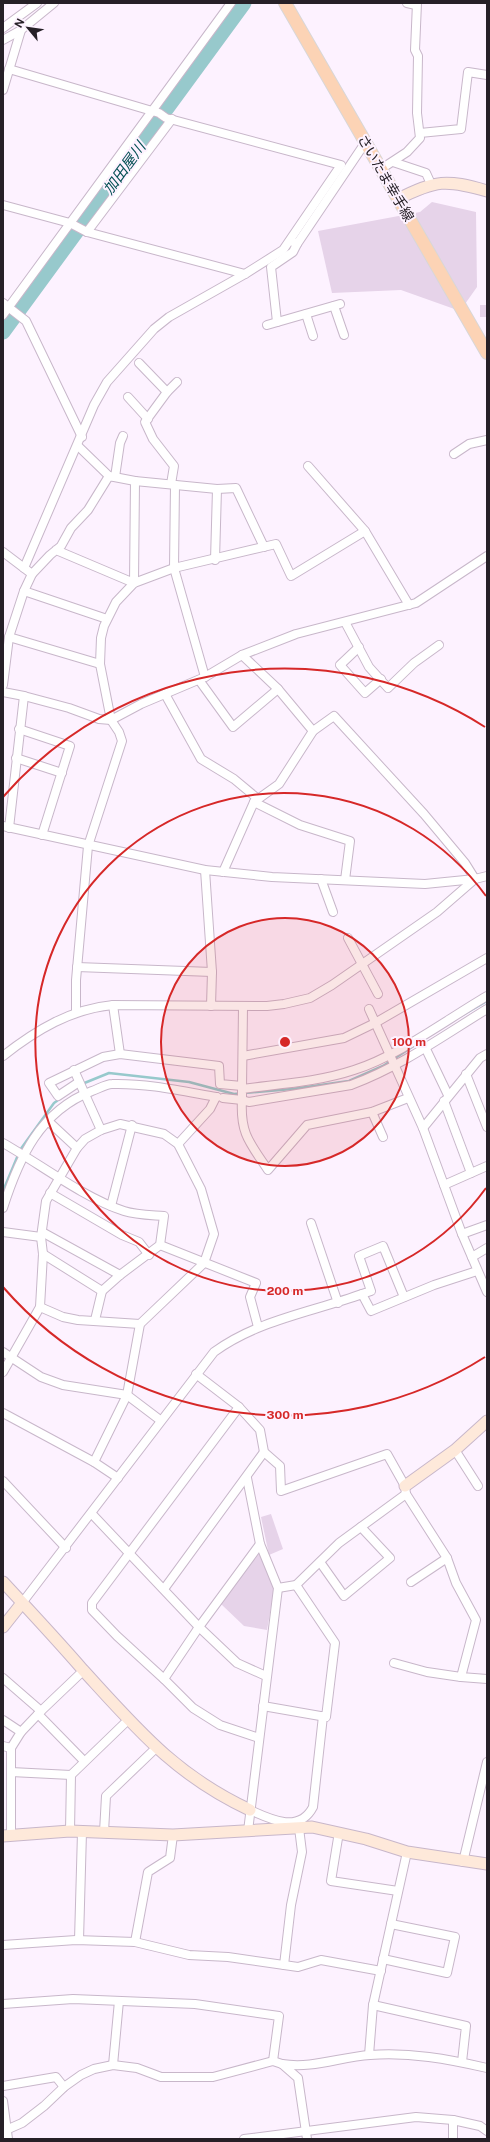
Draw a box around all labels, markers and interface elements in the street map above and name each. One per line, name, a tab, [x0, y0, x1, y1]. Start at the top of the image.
north arrow	[8, 8, 48, 48]
text: N	[12, 16, 27, 30]
street label: さいたま幸手線	[355, 132, 417, 224]
water label: 加田屋川	[99, 137, 150, 197]
centre of rings	[278, 1035, 292, 1049]
text: 100 m	[392, 1035, 426, 1049]
text: 200 m	[267, 1284, 303, 1298]
text: 300 m	[267, 1408, 304, 1422]

